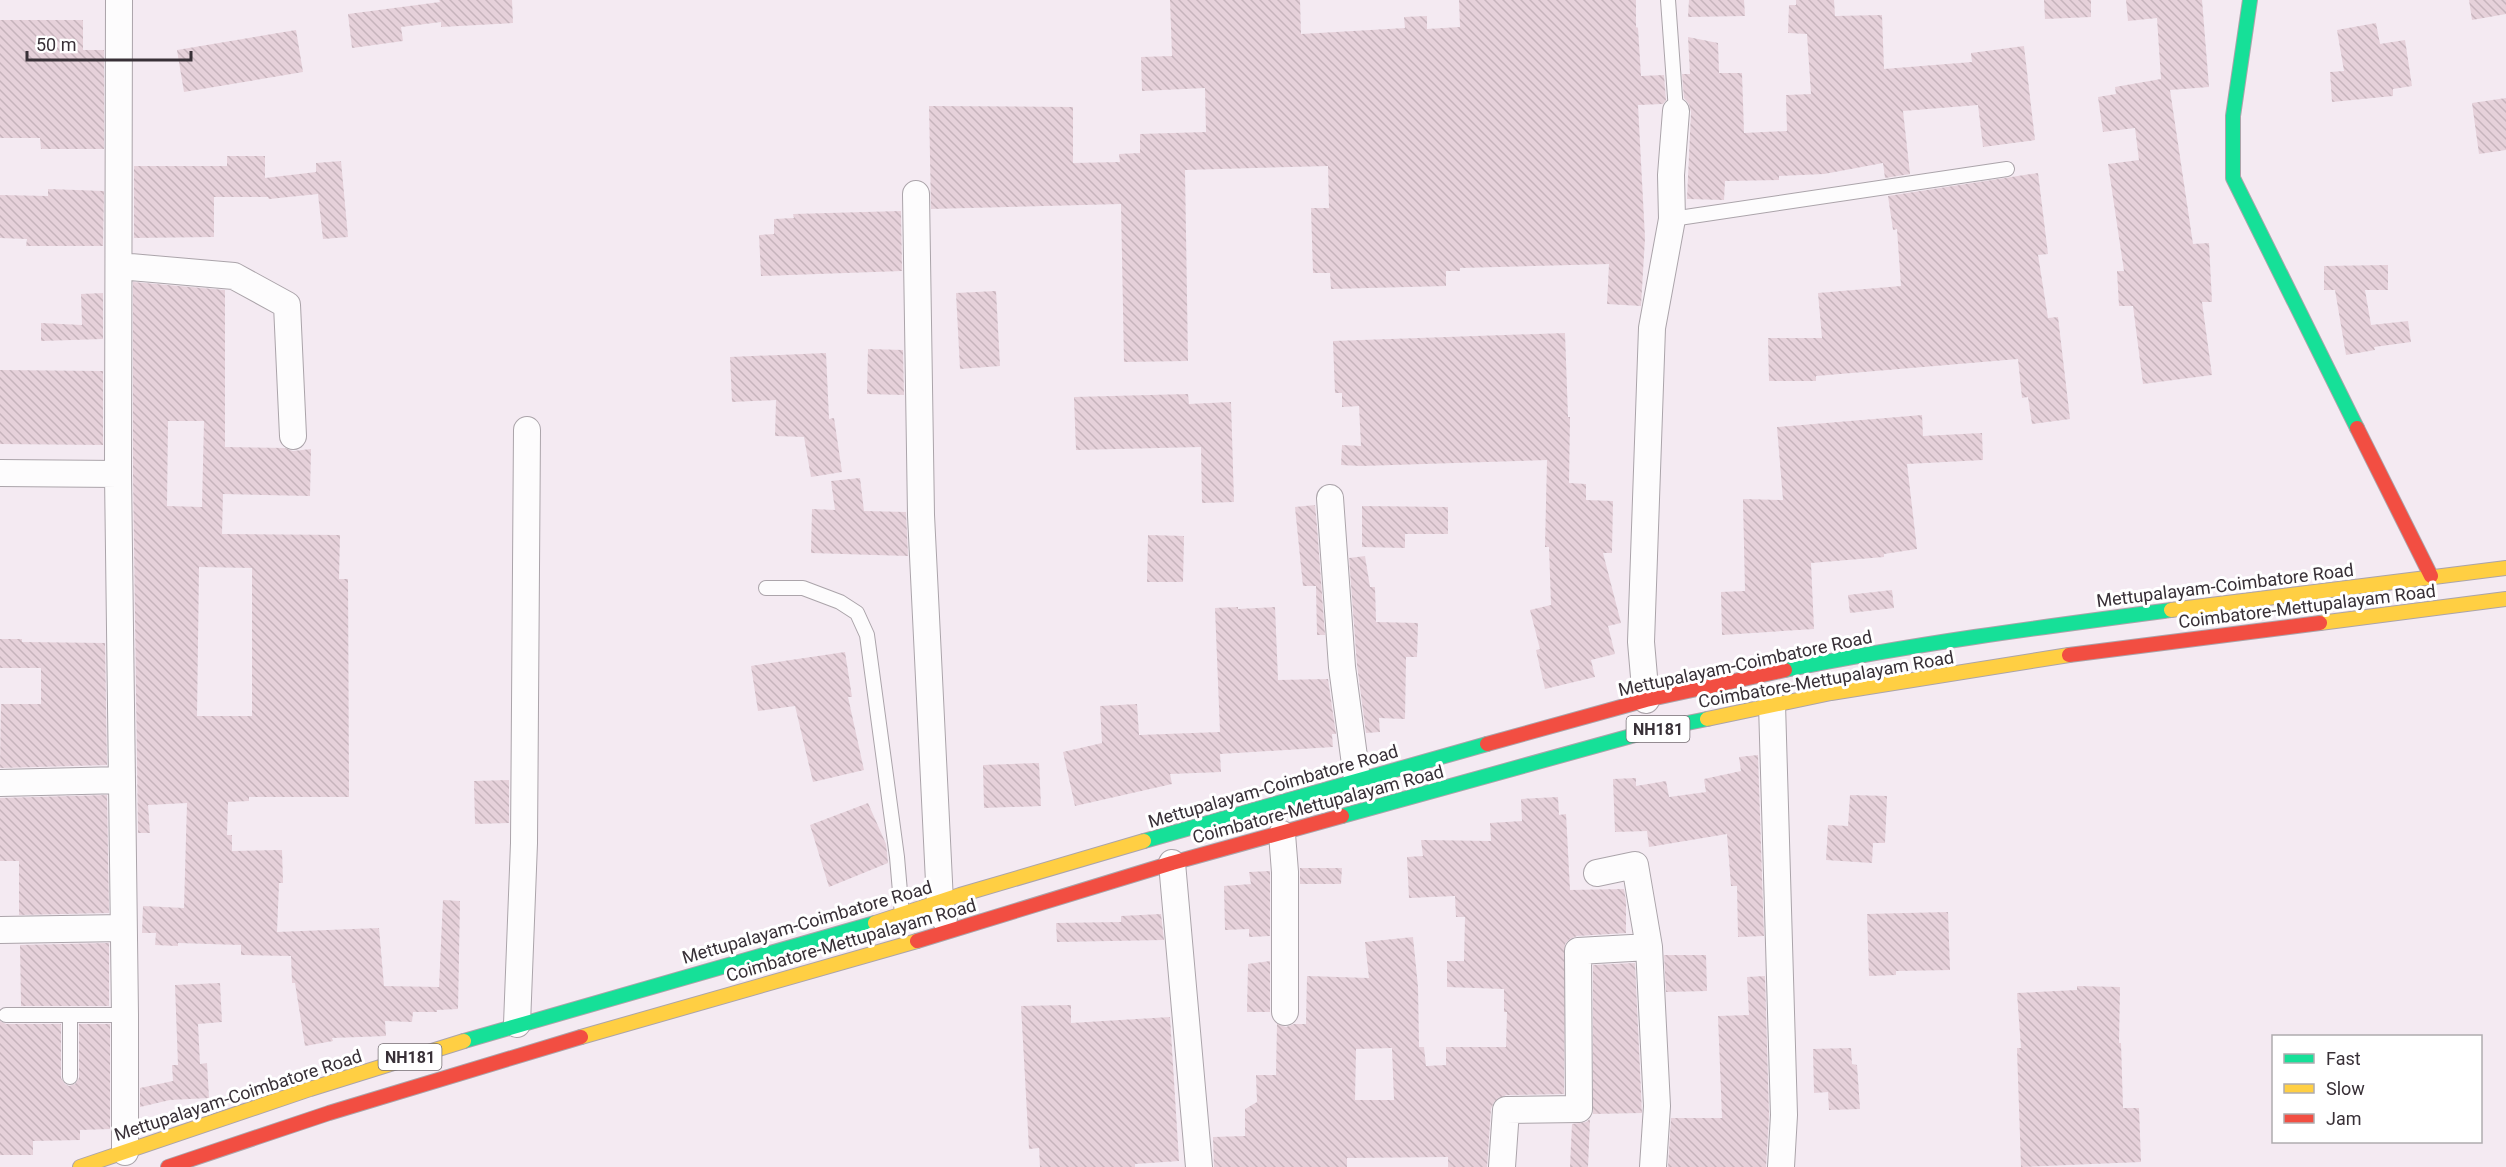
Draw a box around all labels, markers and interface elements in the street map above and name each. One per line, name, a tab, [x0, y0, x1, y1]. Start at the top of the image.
scale bar	[27, 24, 190, 62]
text: 50 m	[36, 34, 76, 55]
street label: Mettupalayam-Coimbatore Road	[2095, 559, 2355, 611]
street label: Coimbatore-Mettupalayam Road	[2177, 580, 2437, 632]
street label: Mettupalayam-Coimbatore Road	[1616, 626, 1874, 700]
street label: Coimbatore-Mettupalayam Road	[1697, 646, 1955, 712]
road number: NH181	[1626, 716, 1690, 742]
street label: Mettupalayam-Coimbatore Road	[1146, 740, 1400, 832]
street label: Coimbatore-Mettupalayam Road	[1190, 760, 1446, 848]
street label: Mettupalayam-Coimbatore Road	[680, 876, 934, 968]
street label: Coimbatore-Mettupalayam Road	[724, 894, 978, 986]
legend	[2272, 1035, 2482, 1143]
road number: NH181	[378, 1044, 442, 1070]
street label: Mettupalayam-Coimbatore Road	[112, 1045, 364, 1145]
text: Fast	[2326, 1048, 2361, 1069]
text: Slow	[2326, 1078, 2365, 1099]
text: Jam	[2326, 1108, 2362, 1129]

